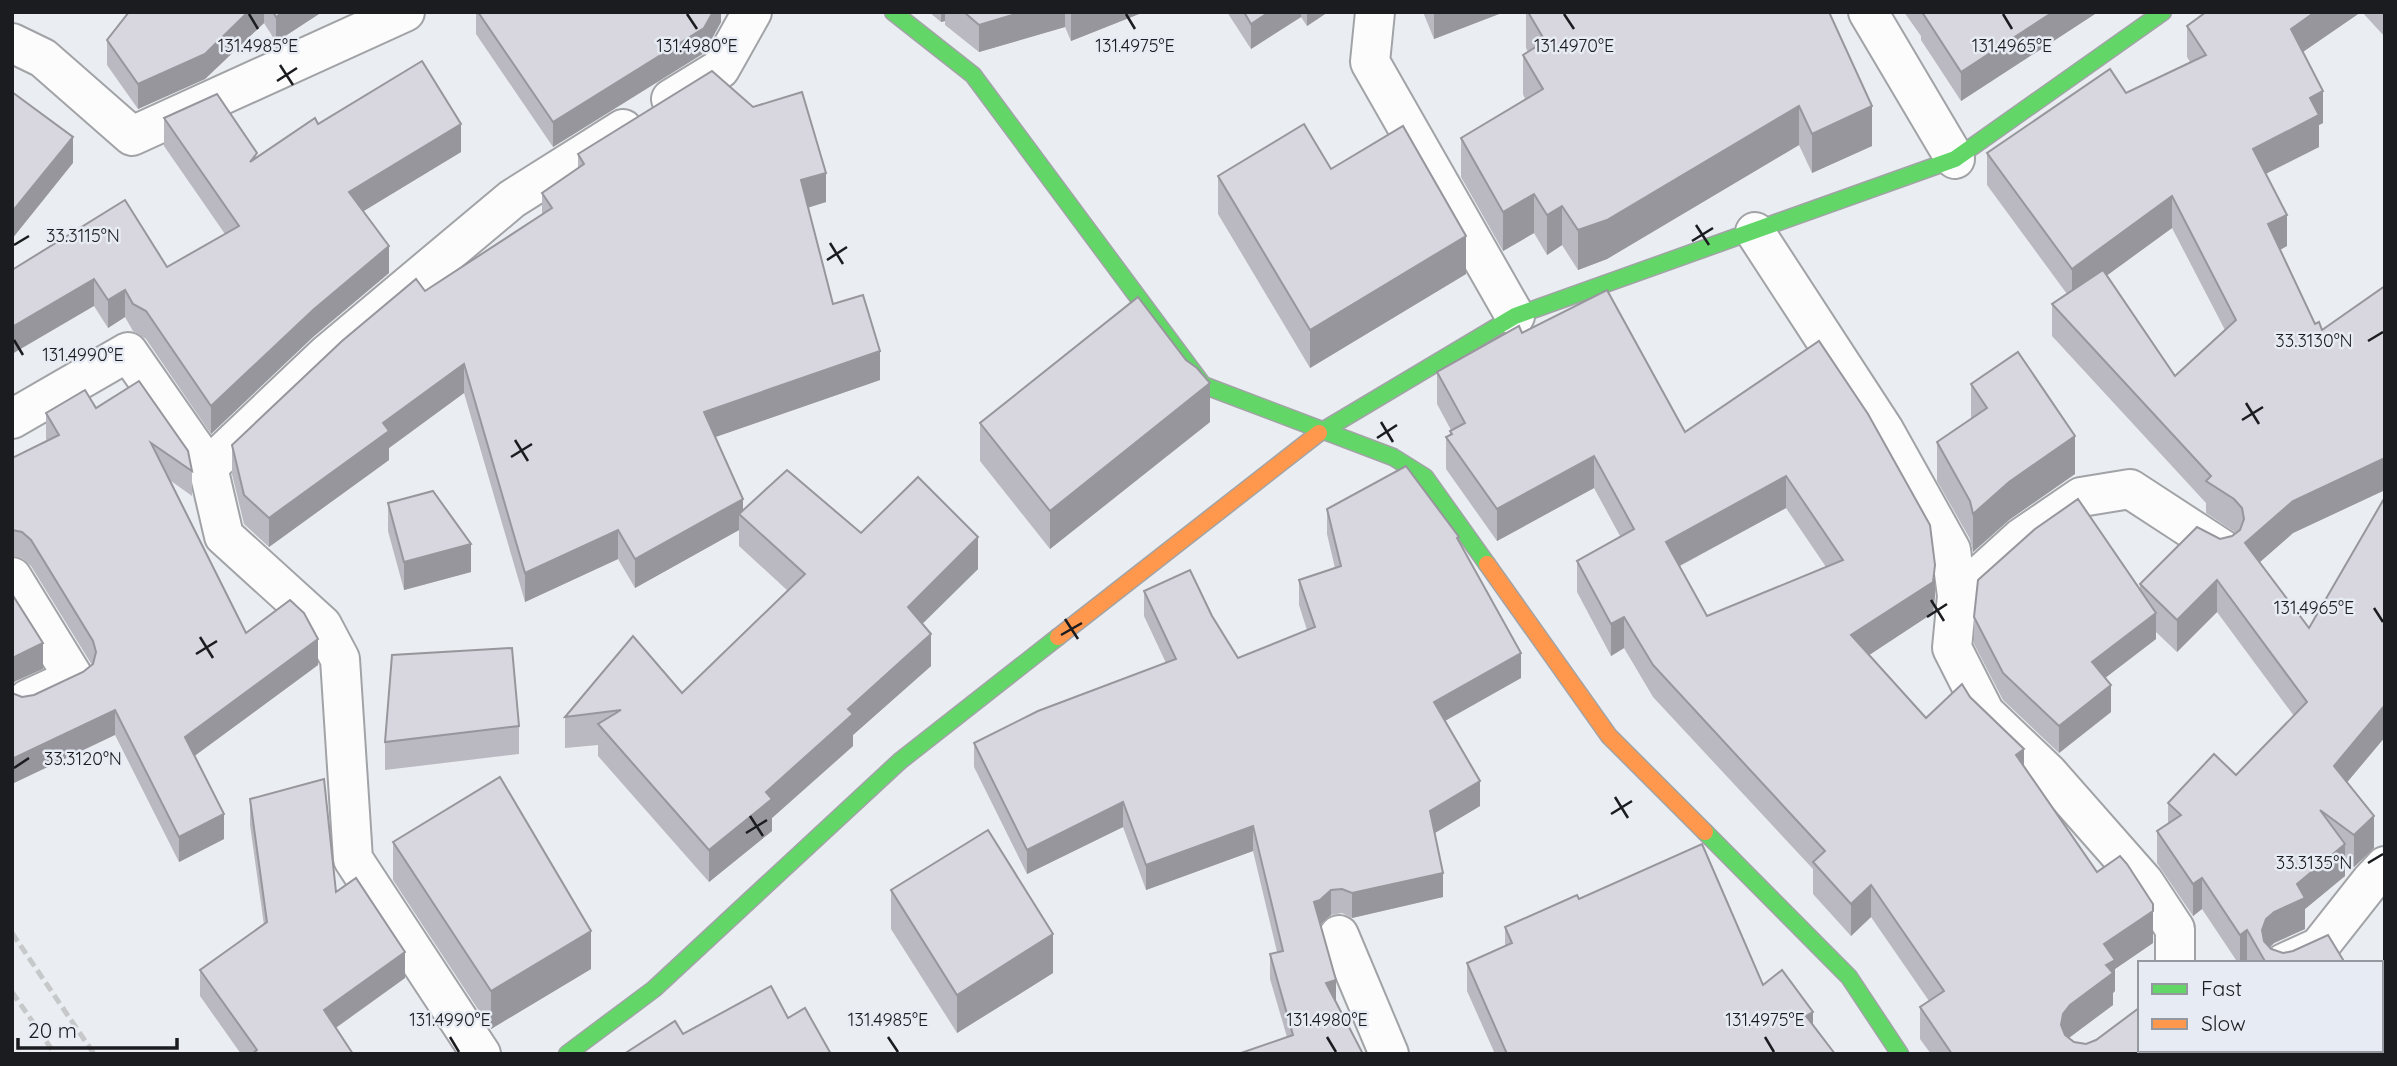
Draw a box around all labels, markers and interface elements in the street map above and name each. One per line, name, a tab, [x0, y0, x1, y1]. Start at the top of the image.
text: 131.4985°E	[218, 34, 298, 57]
text: 131.4980°E	[656, 34, 738, 57]
text: 131.4975°E	[1095, 34, 1175, 57]
text: 131.4970°E	[1534, 34, 1614, 57]
text: 131.4965°E	[1972, 34, 2052, 57]
text: 33.3115°N	[46, 224, 120, 247]
text: 33.3130°N	[2275, 329, 2353, 352]
text: 131.4990°E	[42, 343, 124, 366]
text: 131.4965°E	[2274, 596, 2354, 619]
text: 33.3120°N	[44, 747, 122, 770]
text: 33.3135°N	[2276, 851, 2352, 874]
legend	[2138, 961, 2383, 1052]
text: Fast	[2201, 975, 2242, 1001]
scale bar	[18, 1006, 177, 1050]
text: 131.4990°E	[409, 1008, 491, 1031]
text: 131.4985°E	[848, 1008, 928, 1031]
text: 131.4980°E	[1286, 1008, 1368, 1031]
text: 131.4975°E	[1725, 1008, 1805, 1031]
text: Slow	[2201, 1010, 2246, 1036]
text: 20 m	[28, 1017, 77, 1043]

